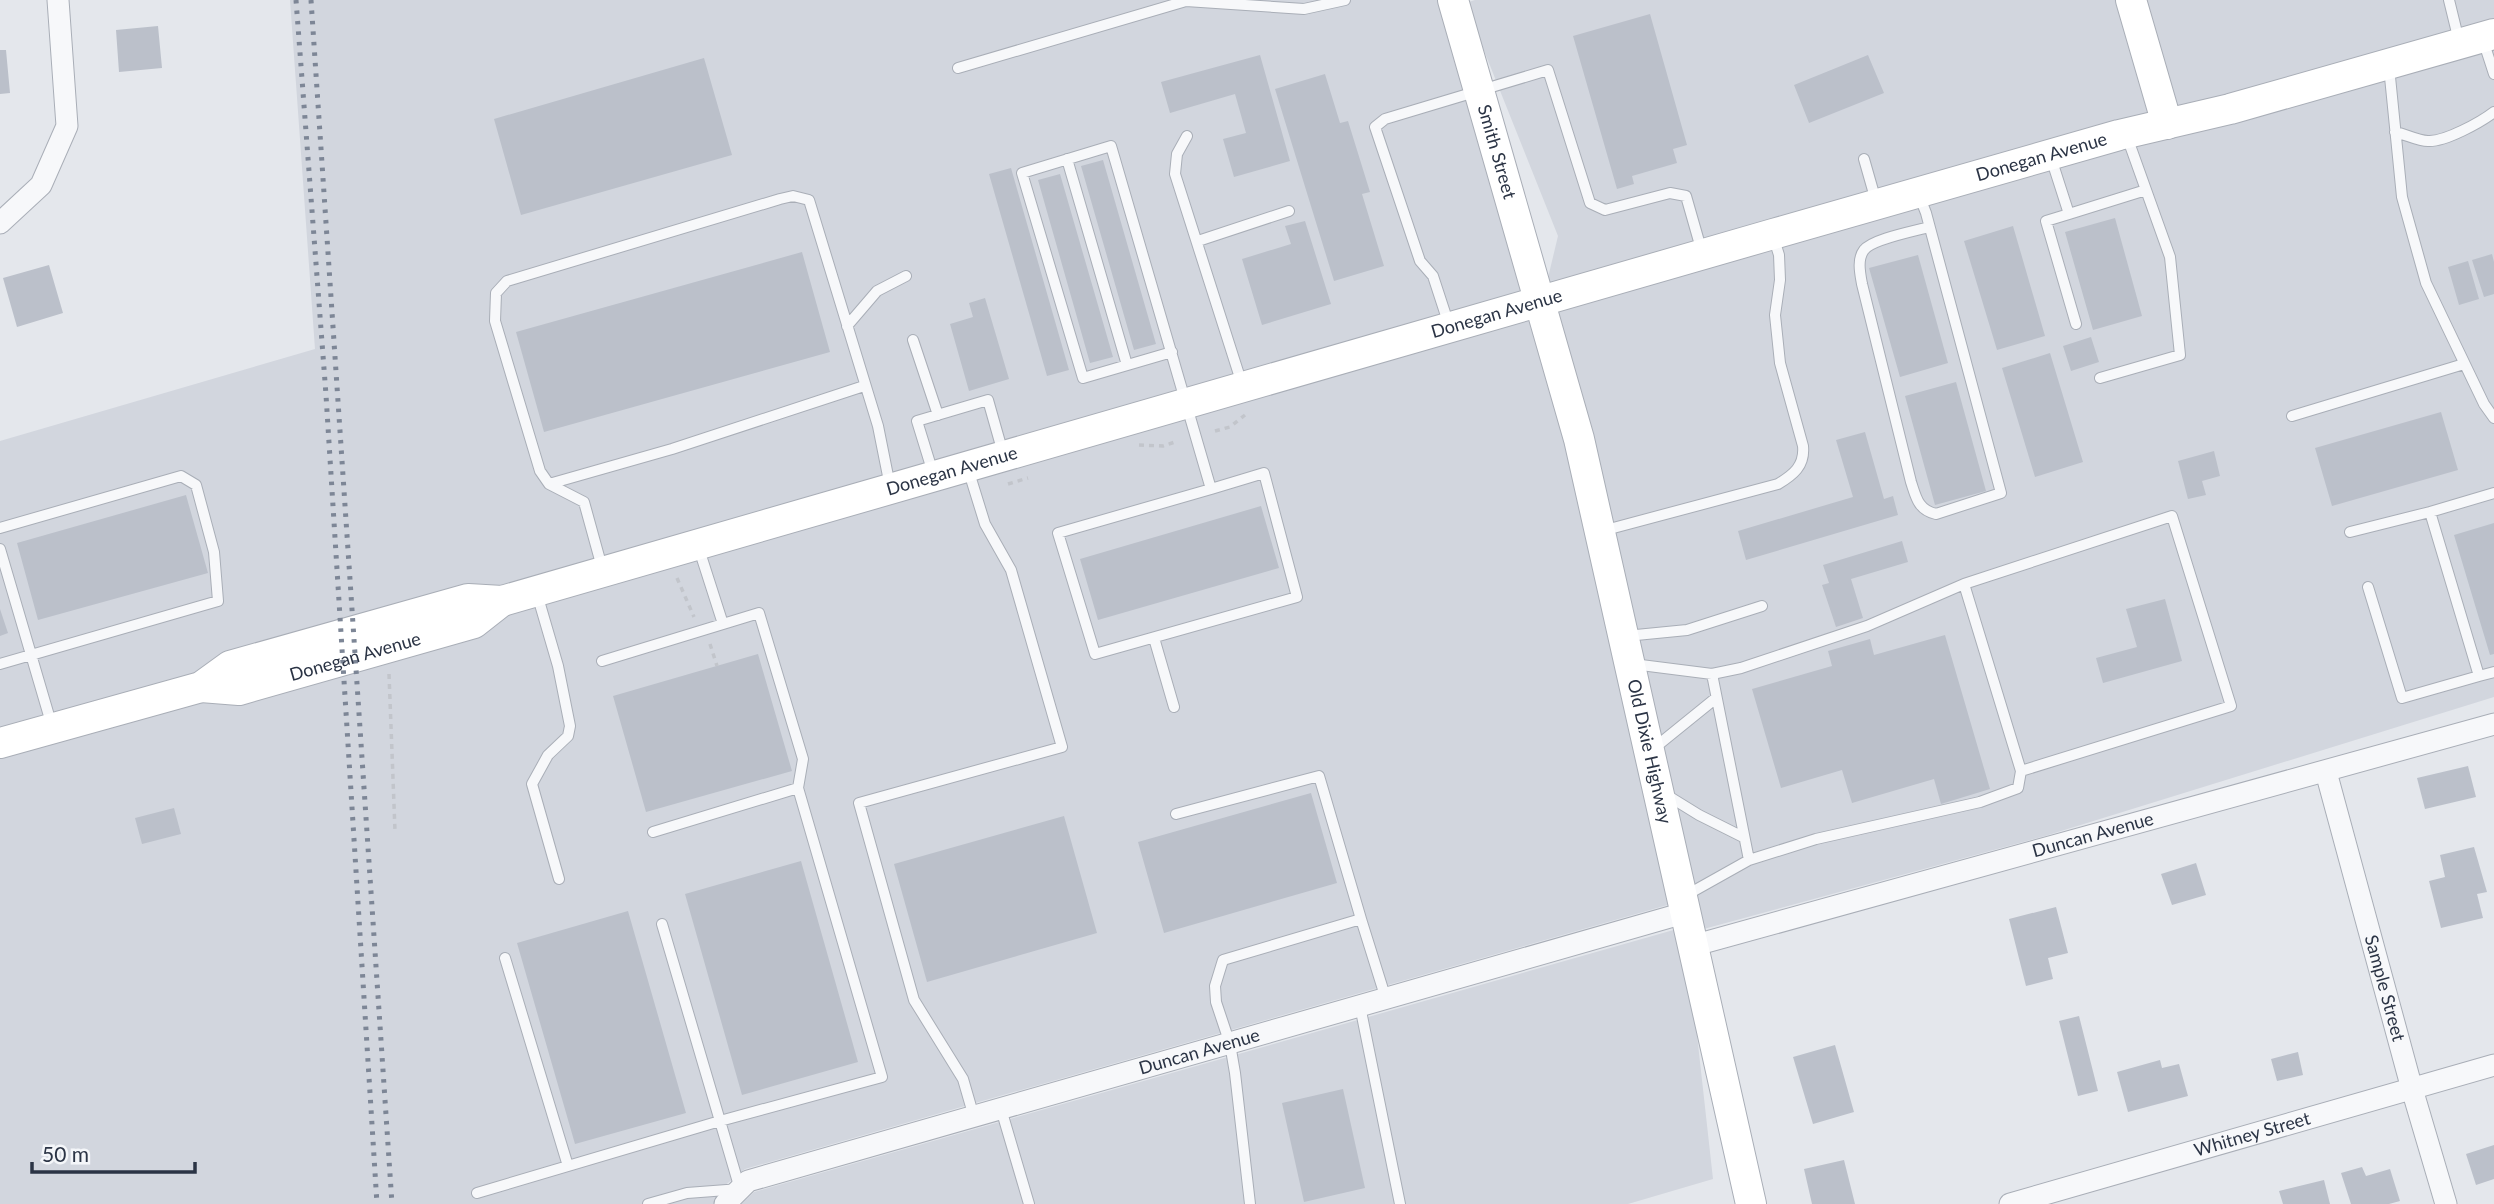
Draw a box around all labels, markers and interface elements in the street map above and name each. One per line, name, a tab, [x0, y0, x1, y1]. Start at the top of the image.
street label: Smith Street	[1474, 102, 1522, 202]
street label: Donegan Avenue	[1973, 127, 2109, 185]
street label: Donegan Avenue	[1428, 284, 1564, 342]
street label: Donegan Avenue	[883, 441, 1020, 499]
street label: Donegan Avenue	[287, 627, 423, 685]
street label: Old Dixie Highway	[1623, 677, 1677, 826]
street label: Duncan Avenue	[2030, 807, 2156, 861]
street label: Sample Street	[2361, 932, 2411, 1044]
street label: Duncan Avenue	[1136, 1023, 1262, 1079]
street label: Whitney Street	[2191, 1106, 2313, 1161]
scale bar	[32, 1130, 194, 1174]
text: 50 m	[42, 1141, 89, 1166]

